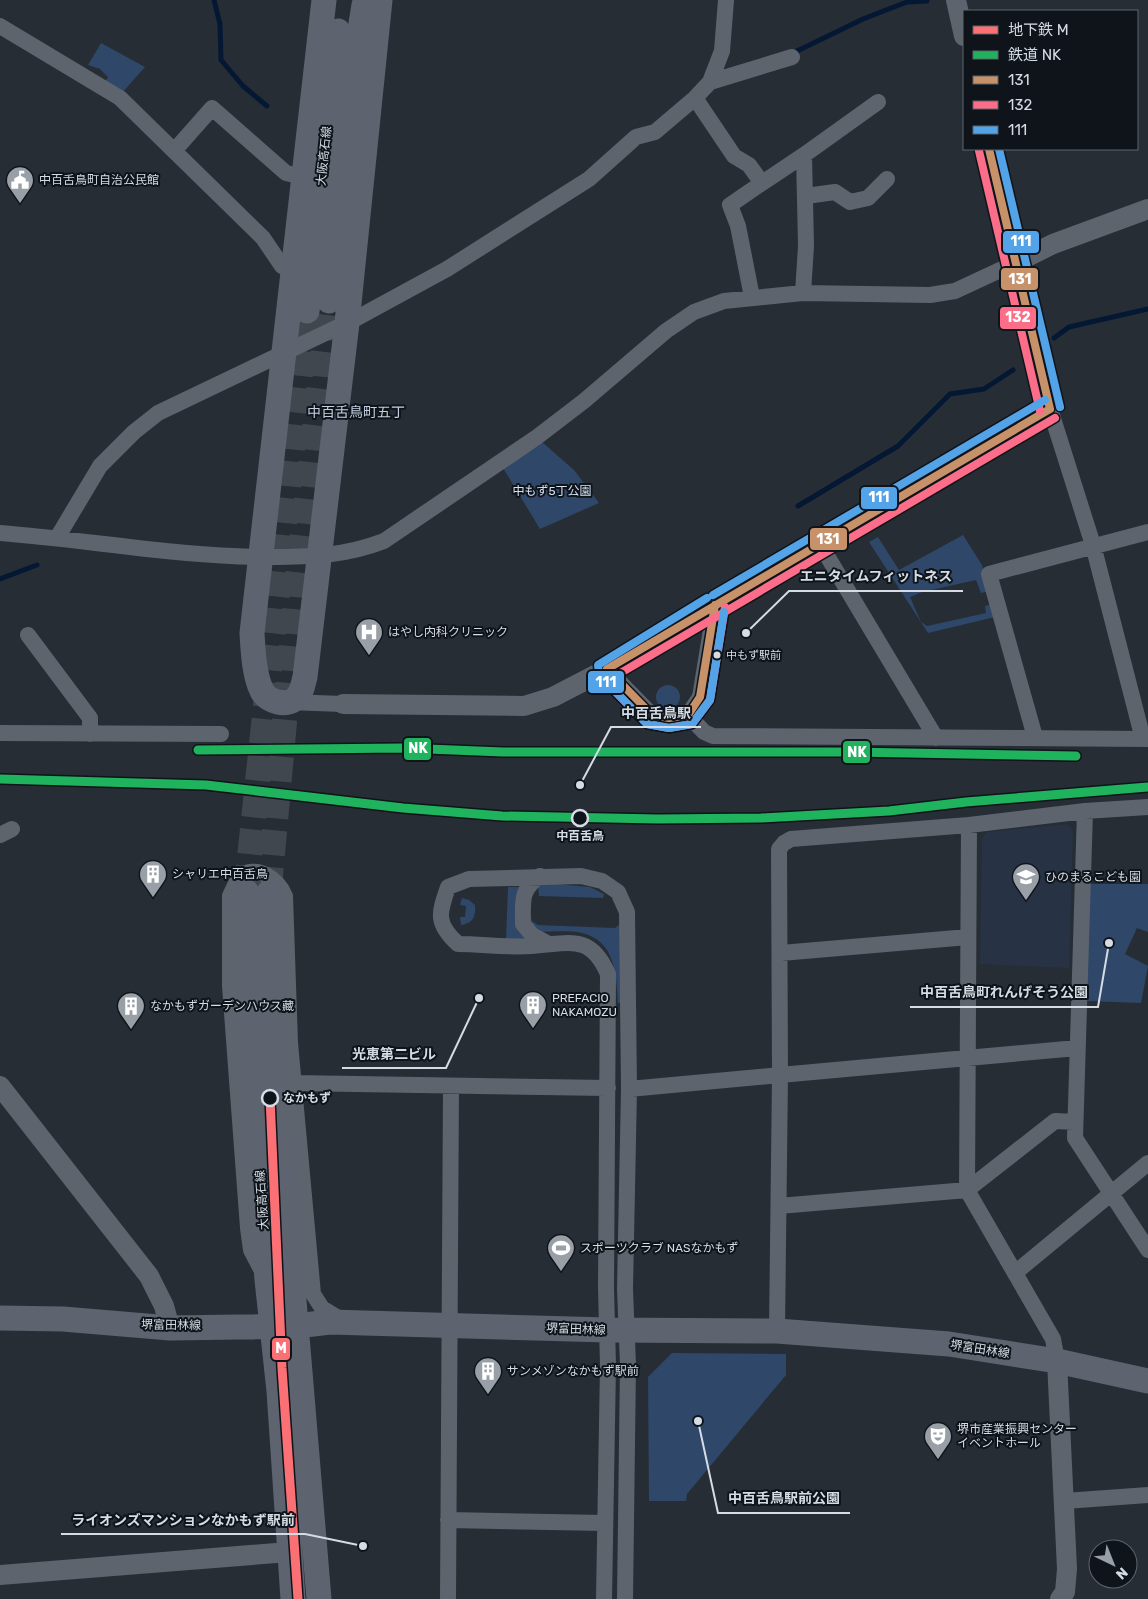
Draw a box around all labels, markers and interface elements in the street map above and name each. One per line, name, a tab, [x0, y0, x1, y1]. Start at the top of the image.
legend	[963, 10, 1138, 150]
text: 地下鉄 M	[1008, 21, 1069, 39]
text: 鉄道 NK	[1008, 46, 1061, 64]
text: 131	[1008, 71, 1030, 89]
text: 132	[1008, 96, 1032, 114]
text: 111	[1008, 121, 1027, 139]
street label: 大阪高石線	[314, 125, 334, 187]
public building icon: 中百舌鳥町自治公民館	[5, 165, 35, 204]
place label: 中百舌鳥町自治公民館	[39, 173, 159, 187]
line badge: 111	[1002, 230, 1040, 254]
text: 111	[1011, 233, 1031, 250]
line badge: 131	[1000, 267, 1039, 291]
text: 131	[1009, 271, 1032, 288]
line badge: 132	[999, 306, 1037, 330]
text: 132	[1005, 309, 1031, 326]
district label: 中百舌鳥町五丁	[307, 404, 405, 421]
park label: 中もず5丁公園	[512, 484, 592, 498]
line badge: 111	[860, 486, 898, 510]
text: 111	[869, 489, 889, 506]
line badge: 131	[809, 527, 848, 551]
text: 131	[817, 531, 840, 548]
callout: エニタイムフィットネス	[789, 562, 963, 591]
text: エニタイムフィットネス	[800, 568, 952, 585]
hospital icon: はやし内科クリニック	[354, 617, 384, 656]
place label: はやし内科クリニック	[388, 625, 508, 639]
place label: 中もず駅前	[726, 649, 781, 662]
marker: 中もず駅前	[712, 650, 722, 660]
line badge: 111	[587, 670, 625, 694]
text: 111	[596, 674, 616, 691]
callout: 中百舌鳥駅	[611, 698, 701, 727]
text: 中百舌鳥駅	[621, 705, 691, 722]
line badge: NK	[403, 737, 432, 761]
text: NK	[408, 740, 428, 757]
line badge: NK	[842, 740, 871, 764]
text: NK	[847, 744, 867, 761]
marker: 中百舌鳥	[571, 809, 589, 827]
place label: 中百舌鳥	[556, 829, 604, 843]
building icon: シャリエ中百舌鳥	[138, 859, 168, 898]
school or university icon: ひのまるこども園	[1011, 862, 1041, 901]
place label: シャリエ中百舌鳥	[172, 867, 268, 881]
place label: ひのまるこども園	[1045, 870, 1141, 884]
callout: 中百舌鳥町れんげそう公園	[910, 978, 1098, 1007]
text: 中百舌鳥町れんげそう公園	[920, 984, 1088, 1001]
building icon: PREFACIO NAKAMOZU	[518, 990, 548, 1029]
building icon: なかもずガーデンハウス藏	[116, 991, 146, 1030]
place label: PREFACIO NAKAMOZU	[552, 991, 617, 1019]
place label: なかもずガーデンハウス藏	[150, 999, 294, 1013]
callout: 光恵第二ビル	[342, 1039, 446, 1068]
text: 光恵第二ビル	[352, 1046, 436, 1063]
marker: なかもず	[261, 1089, 279, 1107]
place label: なかもず	[283, 1091, 331, 1105]
street label: 大阪高石線	[253, 1170, 271, 1230]
sports icon: スポーツクラブ NASなかもず	[546, 1233, 576, 1272]
place label: スポーツクラブ NASなかもず	[580, 1241, 738, 1255]
street label: 堺富田林線	[141, 1317, 201, 1333]
street label: 堺富田林線	[546, 1321, 606, 1337]
line badge: M	[271, 1337, 291, 1361]
street label: 堺富田林線	[949, 1337, 1011, 1361]
text: M	[275, 1340, 287, 1357]
building icon: サンメゾンなかもず駅前	[473, 1356, 503, 1395]
place label: サンメゾンなかもず駅前	[507, 1364, 639, 1378]
theatre icon: 堺市産業振興センター イベントホール	[923, 1421, 953, 1460]
place label: 堺市産業振興センター イベントホール	[957, 1422, 1077, 1450]
callout: 中百舌鳥駅前公園	[718, 1484, 850, 1513]
text: 中百舌鳥駅前公園	[728, 1490, 840, 1507]
callout: ライオンズマンションなかもず駅前	[61, 1505, 305, 1534]
text: ライオンズマンションなかもず駅前	[71, 1512, 295, 1529]
north arrow	[1088, 1539, 1138, 1589]
text: N	[1112, 1563, 1131, 1583]

